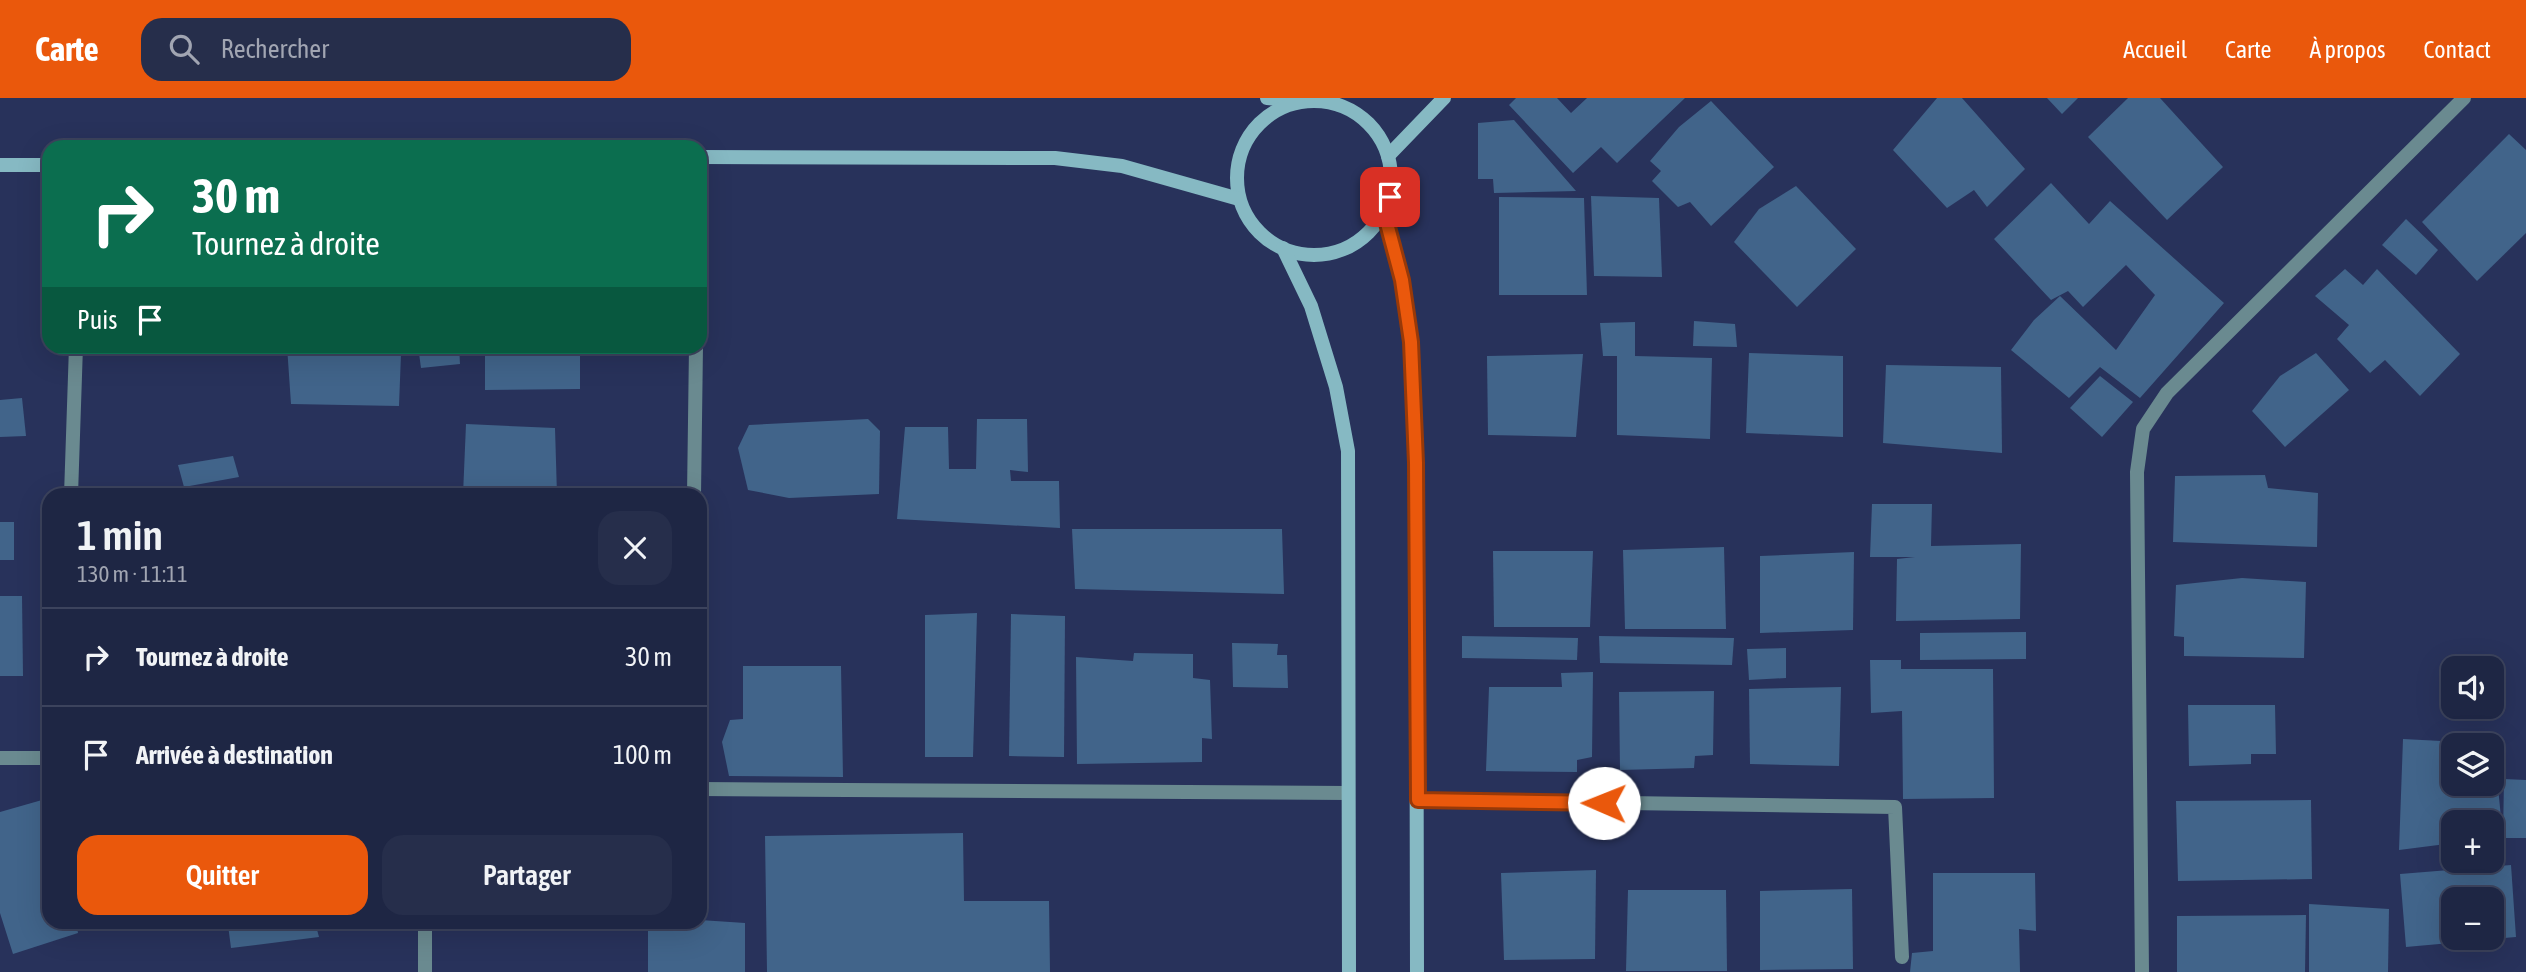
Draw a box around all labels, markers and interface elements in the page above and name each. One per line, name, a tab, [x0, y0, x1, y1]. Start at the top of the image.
search box	[141, 18, 631, 81]
text: Carte	[35, 30, 99, 68]
icon: search	[165, 30, 203, 68]
text: Rechercher	[221, 34, 329, 64]
text: Accueil	[2123, 36, 2187, 63]
text: Carte	[2225, 36, 2271, 63]
text: À propos	[2309, 36, 2385, 63]
text: Contact	[2423, 36, 2491, 63]
text: 30 m	[192, 167, 280, 223]
pin	[1360, 167, 1420, 227]
icon: right	[77, 168, 168, 259]
icon: arrive	[1371, 178, 1409, 216]
text: Tournez à droite	[192, 225, 380, 262]
icon: arrive	[131, 301, 169, 339]
text: Puis	[77, 305, 117, 335]
text: 1 min	[77, 511, 163, 559]
button: close	[598, 511, 672, 585]
text: 130 m · 11:11	[77, 561, 188, 587]
icon: right	[77, 638, 115, 676]
text: Tournez à droite	[136, 642, 289, 672]
text: 30 m	[625, 642, 672, 672]
map controls	[2441, 656, 2504, 950]
button: sound	[2441, 656, 2504, 719]
button: layers	[2441, 733, 2504, 796]
icon: arrive	[77, 736, 115, 774]
text: Arrivée à destination	[136, 740, 333, 770]
text: 100 m	[613, 740, 672, 770]
position arrow	[1567, 766, 1641, 840]
button: +	[2441, 810, 2504, 873]
button: Quitter	[77, 835, 368, 915]
button: Partager	[382, 835, 672, 915]
button: −	[2441, 887, 2504, 950]

